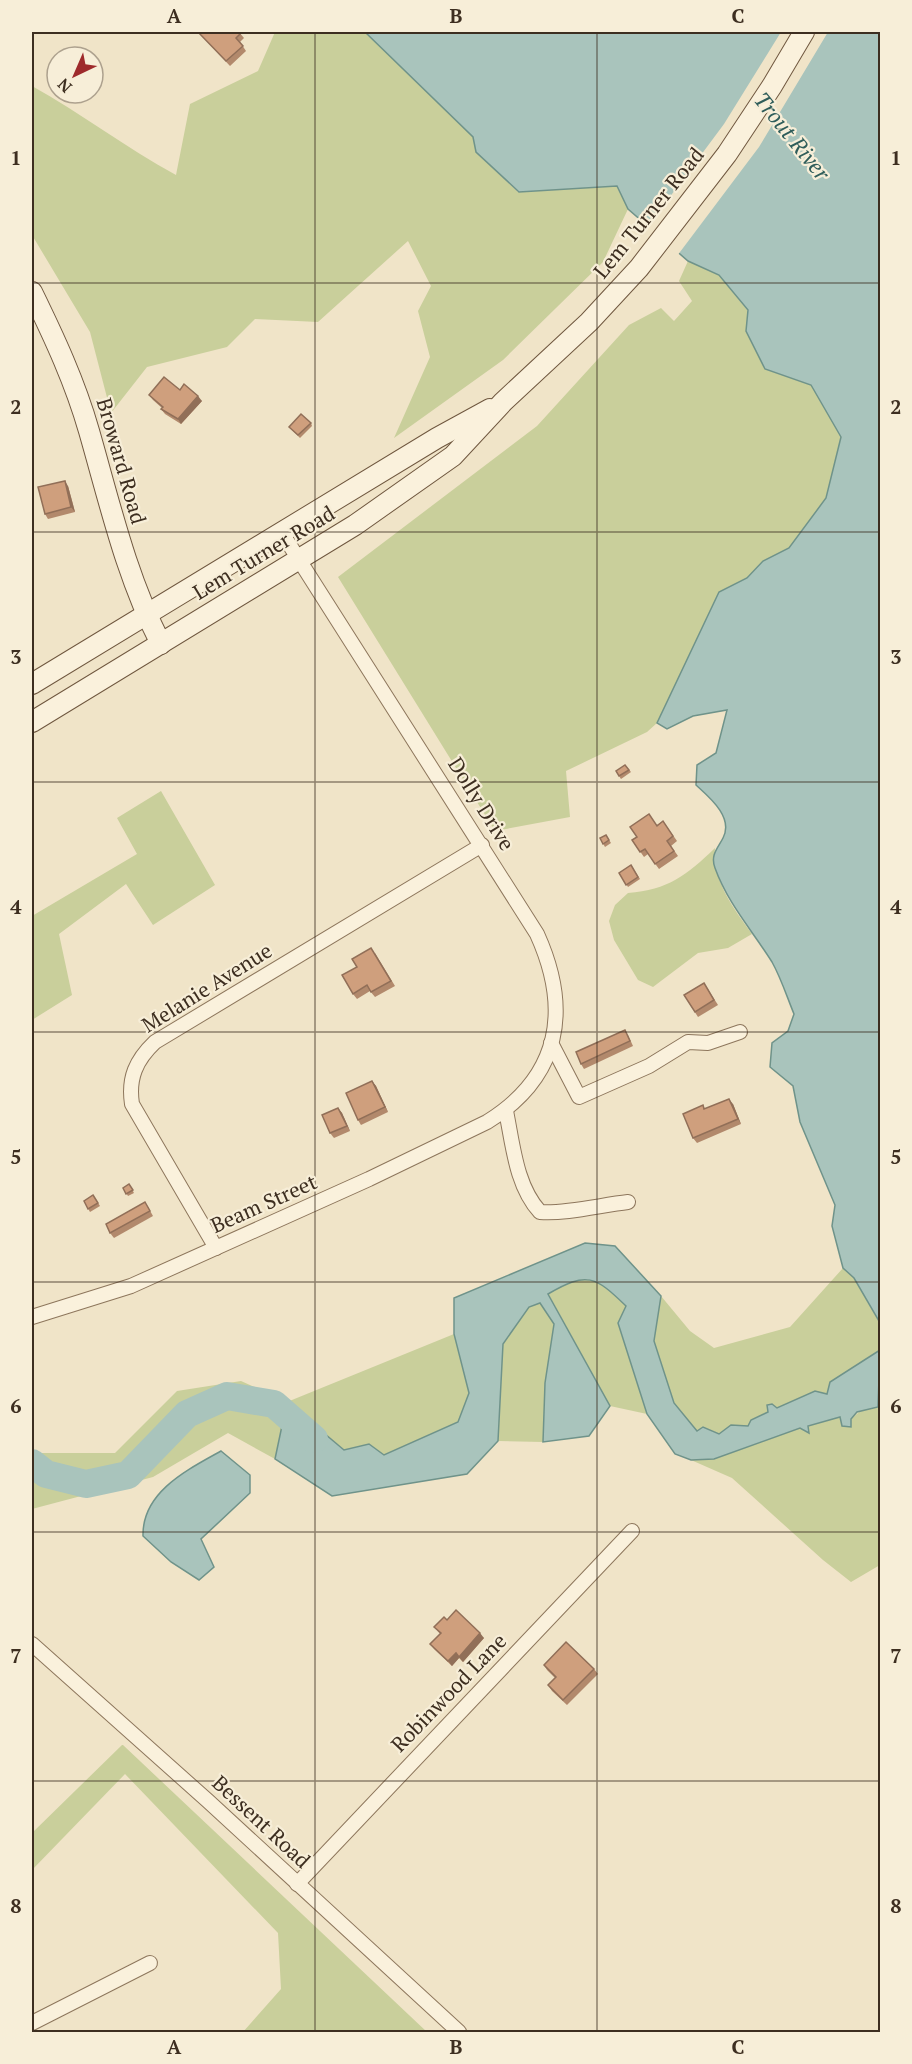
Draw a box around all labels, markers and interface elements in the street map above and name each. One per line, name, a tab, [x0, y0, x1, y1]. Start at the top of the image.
text: A	[167, 2, 182, 29]
text: B	[450, 2, 463, 29]
text: C	[731, 2, 745, 29]
north arrow	[45, 45, 105, 105]
text: N	[53, 74, 77, 98]
water label: Trout River	[748, 86, 838, 187]
street label: Lem Turner Road	[587, 141, 710, 284]
text: 1	[10, 144, 22, 171]
text: 1	[890, 144, 902, 171]
text: 2	[10, 393, 22, 420]
text: 2	[890, 393, 902, 420]
street label: Broward Road	[91, 394, 153, 527]
street label: Lem Turner Road	[187, 499, 340, 606]
text: 3	[10, 643, 22, 670]
text: 3	[890, 643, 902, 670]
street label: Dolly Drive	[442, 752, 522, 855]
text: 4	[10, 893, 22, 920]
text: 4	[890, 893, 902, 920]
street label: Melanie Avenue	[136, 936, 277, 1038]
text: 5	[10, 1143, 22, 1170]
text: 5	[890, 1143, 902, 1170]
street label: Beam Street	[206, 1167, 321, 1239]
text: 6	[10, 1392, 22, 1419]
text: 6	[890, 1392, 902, 1419]
street label: Robinwood Lane	[384, 1627, 512, 1758]
text: 7	[10, 1642, 22, 1669]
text: 7	[890, 1642, 902, 1669]
street label: Bessent Road	[207, 1769, 317, 1874]
text: 8	[10, 1892, 22, 1919]
text: 8	[890, 1892, 902, 1919]
text: A	[167, 2033, 182, 2060]
text: B	[450, 2033, 463, 2060]
text: C	[731, 2033, 745, 2060]

